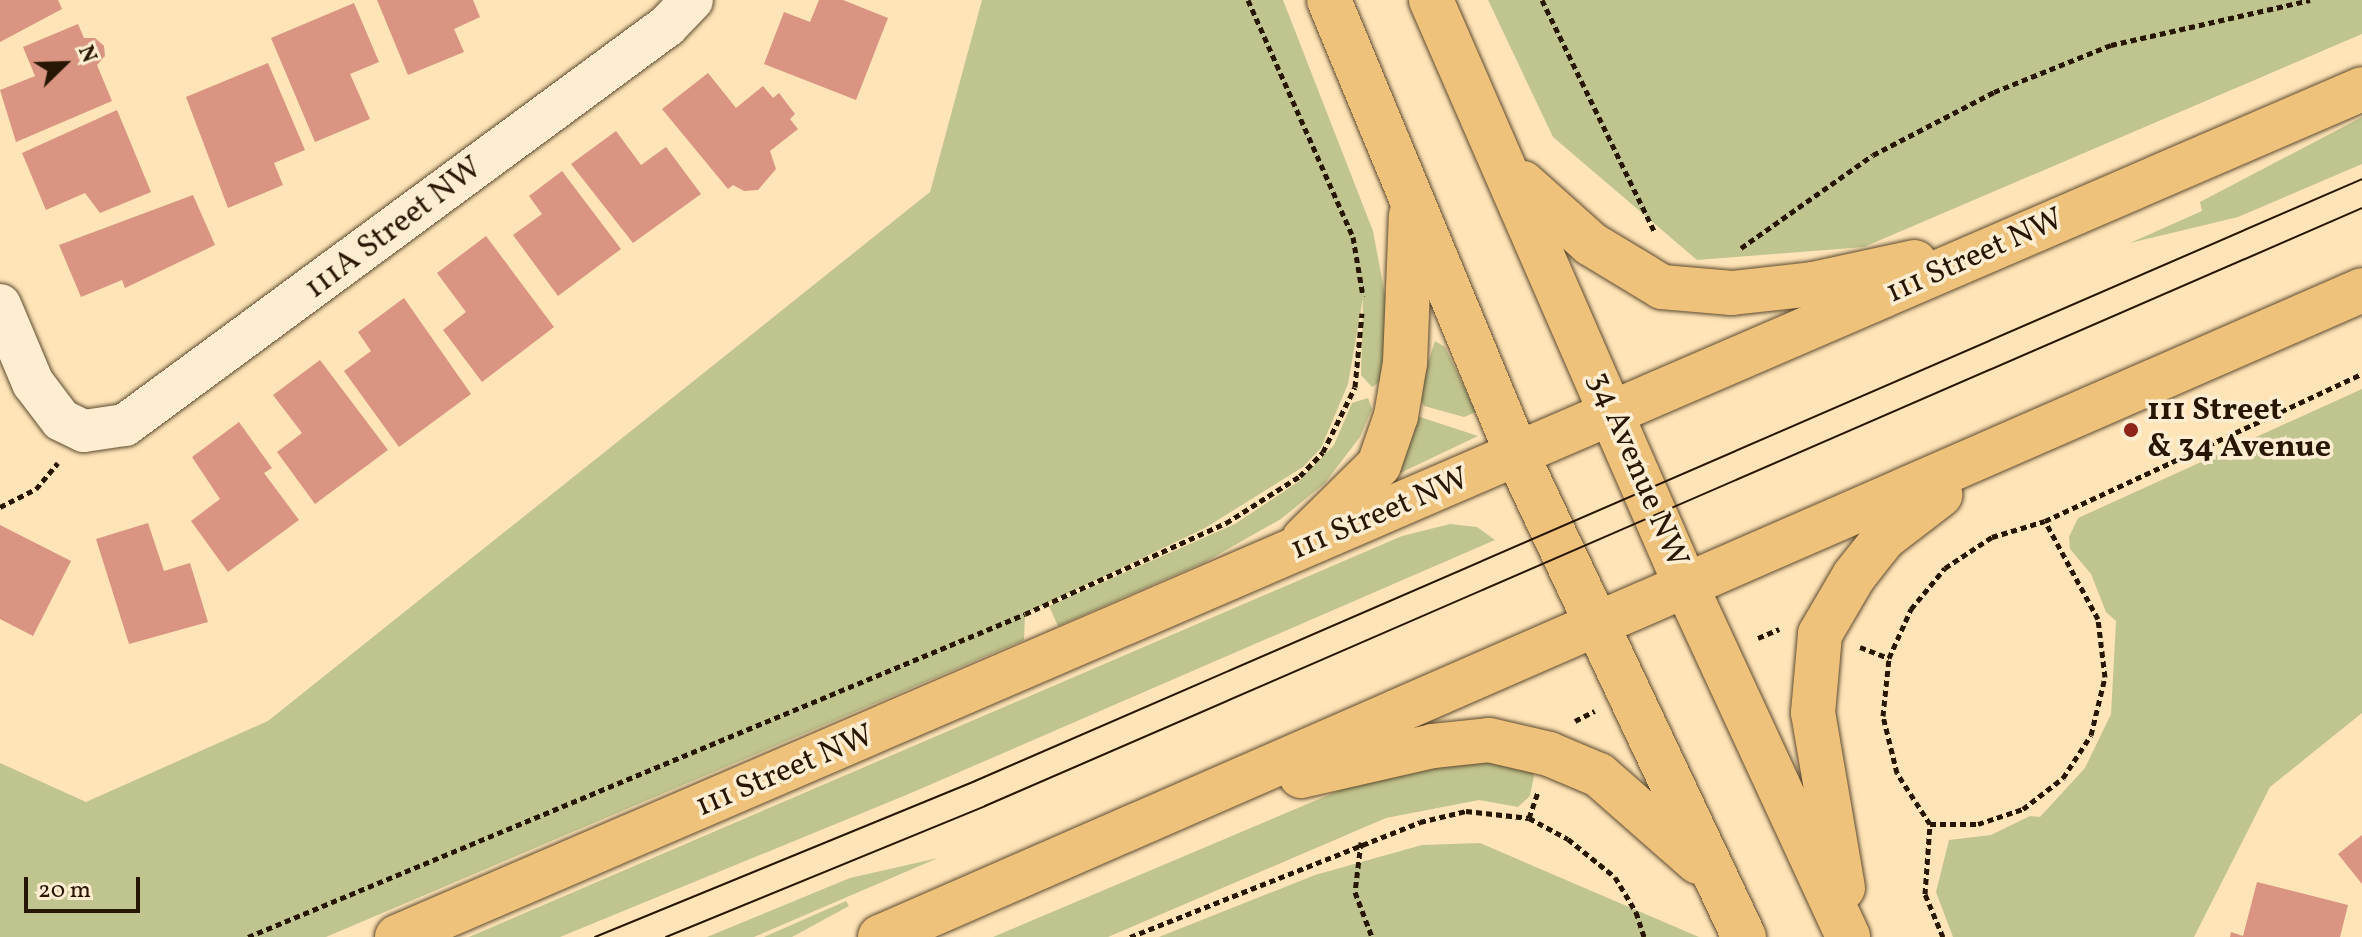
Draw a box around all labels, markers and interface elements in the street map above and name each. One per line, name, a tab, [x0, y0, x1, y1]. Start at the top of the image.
north arrow	[24, 24, 104, 104]
text: N	[69, 41, 104, 68]
street label: 111A Street NW	[298, 150, 490, 308]
street label: 111 Street NW	[1881, 201, 2069, 313]
street label: 34 Avenue NW	[1579, 366, 1695, 574]
place label: 111 Street & 34 Avenue	[2147, 393, 2331, 468]
marker: 111 Street & 34 Avenue	[2122, 421, 2140, 439]
street label: 111 Street NW	[1285, 460, 1475, 570]
street label: 111 Street NW	[690, 717, 880, 827]
scale bar	[28, 861, 144, 911]
text: 20 m	[38, 874, 91, 908]

